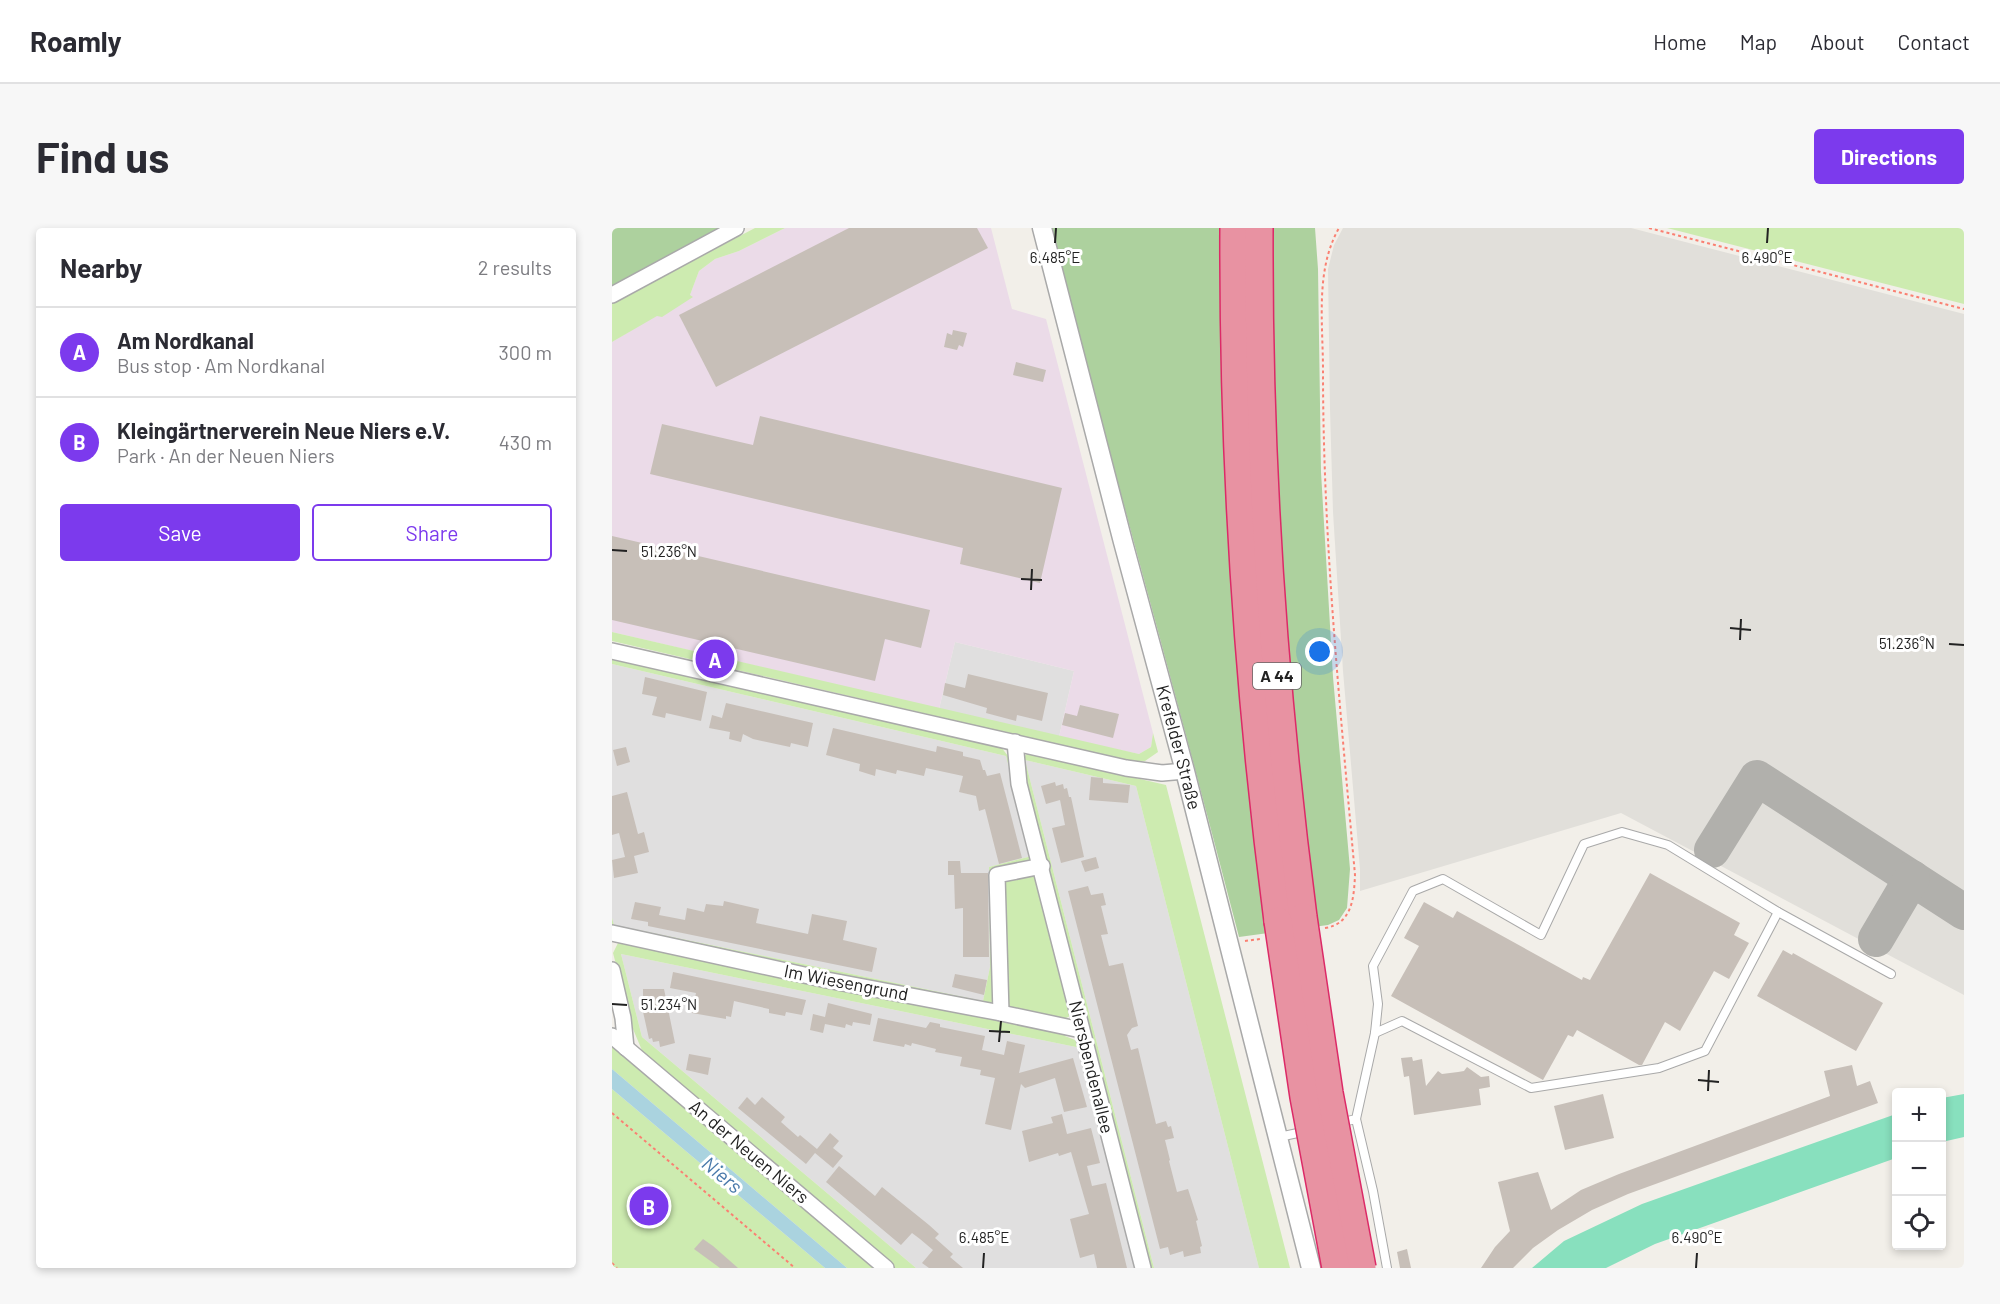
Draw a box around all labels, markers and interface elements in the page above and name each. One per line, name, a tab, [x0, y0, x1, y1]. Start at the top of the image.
text: Roamly	[30, 24, 122, 58]
text: Home	[1653, 29, 1707, 54]
text: Map	[1740, 29, 1777, 54]
text: About	[1810, 29, 1865, 54]
text: Contact	[1898, 29, 1970, 54]
button: Directions	[1814, 129, 1964, 184]
text: Find us	[36, 131, 169, 181]
text: 6.485°E	[1030, 248, 1080, 266]
text: 6.490°E	[1741, 248, 1793, 266]
text: Nearby	[60, 252, 142, 283]
text: 2 results	[478, 255, 552, 279]
text: Am Nordkanal	[117, 327, 254, 353]
text: A	[73, 340, 86, 364]
text: 300 m	[499, 340, 552, 364]
text: Bus stop · Am Nordkanal	[117, 353, 325, 377]
text: Kleingärtnerverein Neue Niers e.V.	[117, 417, 450, 443]
text: B	[73, 430, 86, 454]
text: 430 m	[499, 430, 552, 454]
text: Park · An der Neuen Niers	[117, 443, 335, 467]
button: Save	[60, 504, 300, 561]
button: Share	[312, 504, 552, 561]
text: 51.236°N	[641, 542, 697, 560]
text: 51.236°N	[1879, 634, 1935, 652]
pin: A	[696, 636, 734, 682]
your location	[1305, 637, 1334, 666]
road number: A 44	[1253, 663, 1301, 689]
street label: Krefelder Straße	[1152, 682, 1206, 812]
street label: Im Wiesengrund	[782, 959, 910, 1005]
text: 51.234°N	[641, 995, 697, 1013]
street label: Niersbendenallee	[1065, 998, 1119, 1135]
map controls	[1892, 1088, 1946, 1250]
button: +	[1892, 1088, 1946, 1142]
street label: An der Neuen Niers	[685, 1096, 813, 1208]
button: −	[1892, 1142, 1946, 1196]
water label: Niers	[697, 1151, 747, 1199]
pin: B	[630, 1184, 669, 1228]
button: locate	[1892, 1196, 1946, 1250]
text: 6.485°E	[959, 1228, 1009, 1246]
text: 6.490°E	[1671, 1228, 1723, 1246]

